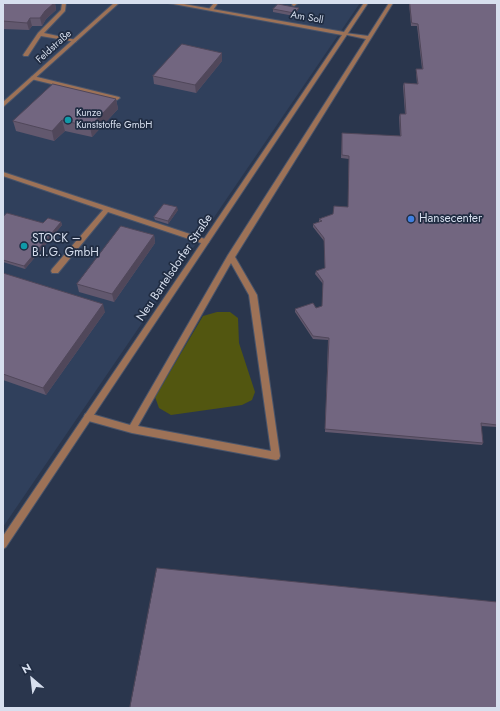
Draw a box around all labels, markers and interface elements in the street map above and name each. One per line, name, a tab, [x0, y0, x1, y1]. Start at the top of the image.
street label: Am Soll	[290, 9, 324, 27]
street label: Feldstraße	[34, 28, 74, 66]
place label: Kunze Kunststoffe GmbH	[76, 108, 152, 132]
marker: Kunze Kunststoffe GmbH	[63, 115, 73, 125]
street label: Neu Bartelsdorfer Straße	[134, 212, 216, 324]
place label: Hansecenter	[419, 212, 482, 226]
marker: Hansecenter	[406, 214, 416, 224]
place label: STOCK – B.I.G. GmbH	[32, 232, 99, 260]
marker: STOCK – B.I.G. GmbH	[19, 241, 29, 251]
north arrow	[12, 659, 52, 699]
text: N	[19, 659, 34, 678]

